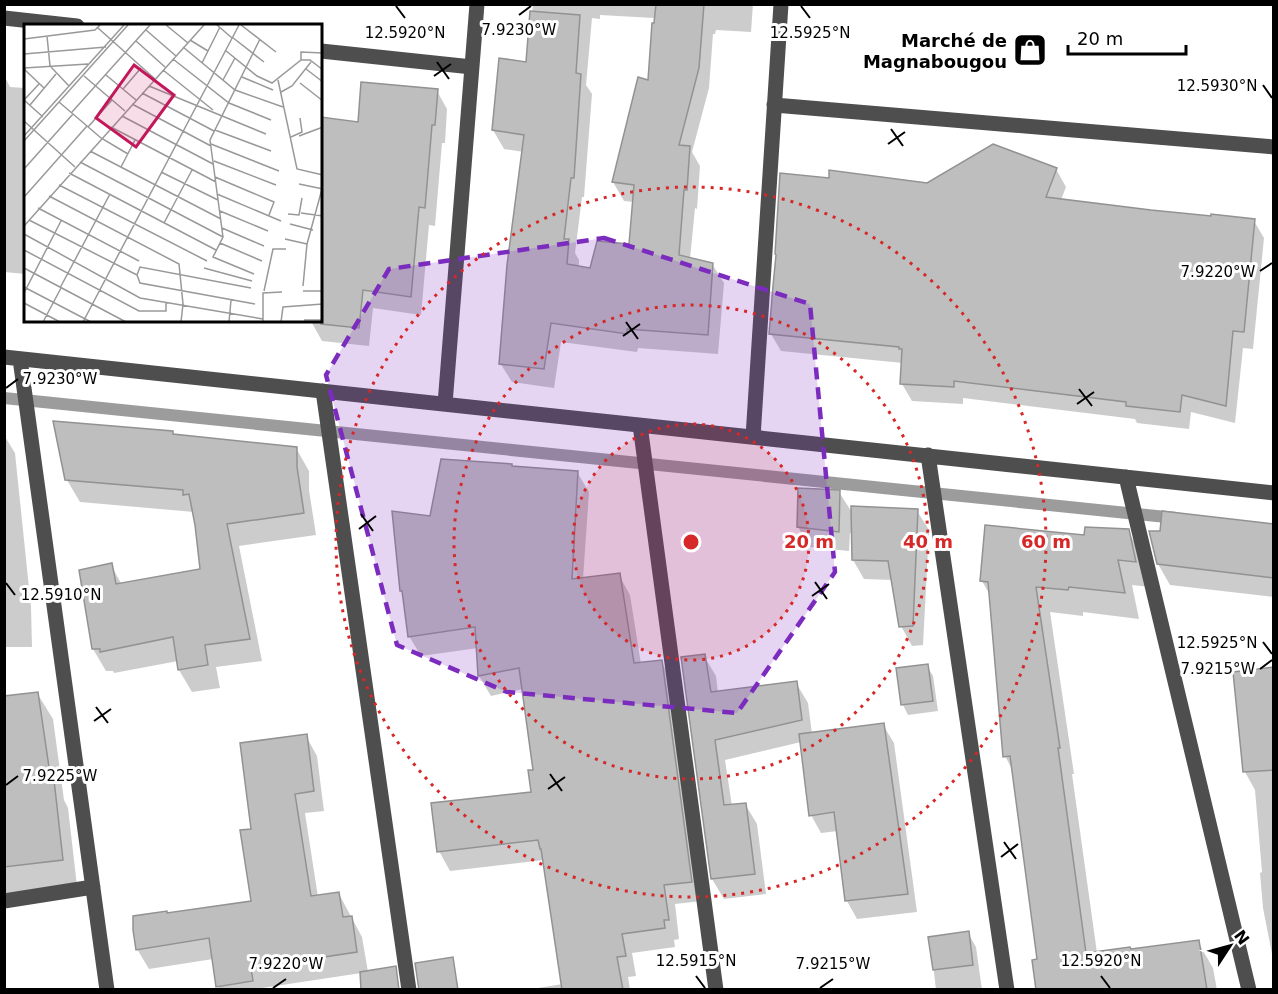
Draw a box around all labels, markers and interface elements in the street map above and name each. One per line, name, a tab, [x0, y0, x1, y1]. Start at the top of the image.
scale bar	[1068, 18, 1186, 56]
text: 7.9230°W	[482, 21, 557, 39]
inset map	[24, 24, 322, 322]
text: 12.5920°N	[365, 24, 445, 42]
text: 12.5925°N	[770, 24, 850, 42]
text: 20 m	[1077, 28, 1123, 49]
place label: Marché de Magnabougou	[863, 30, 1007, 72]
shop icon: Marché de Magnabougou	[1012, 32, 1048, 68]
text: 12.5930°N	[1177, 77, 1257, 95]
text: 7.9220°W	[1181, 263, 1256, 281]
text: 7.9230°W	[23, 370, 98, 388]
text: 20 m	[784, 531, 834, 552]
text: 40 m	[903, 531, 953, 552]
text: 60 m	[1021, 531, 1071, 552]
centre of rings	[681, 532, 701, 552]
text: 12.5910°N	[21, 586, 101, 604]
text: 12.5925°N	[1177, 634, 1257, 652]
text: 7.9215°W	[1181, 660, 1256, 678]
text: 7.9225°W	[23, 767, 98, 785]
north arrow	[1200, 916, 1260, 976]
text: N	[1230, 926, 1253, 948]
text: 12.5915°N	[656, 952, 736, 970]
text: 12.5920°N	[1061, 952, 1141, 970]
text: 7.9220°W	[249, 955, 324, 973]
text: 7.9215°W	[796, 955, 871, 973]

